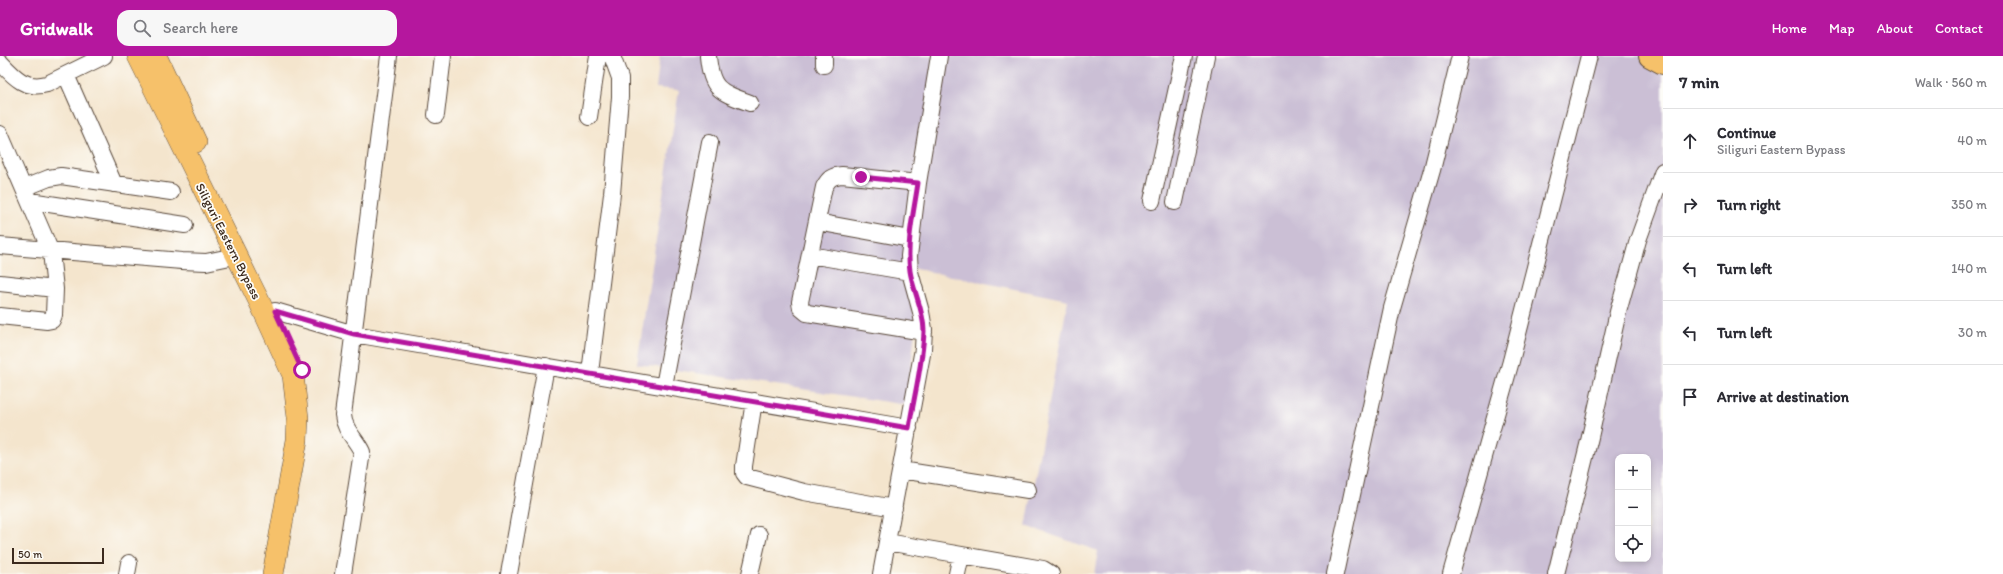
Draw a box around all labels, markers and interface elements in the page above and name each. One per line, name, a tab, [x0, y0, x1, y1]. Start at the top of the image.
search box	[117, 10, 397, 46]
text: Gridwalk	[20, 17, 93, 40]
icon: search	[131, 17, 153, 39]
text: Search here	[163, 19, 238, 37]
text: Home	[1772, 20, 1807, 37]
text: Map	[1829, 20, 1855, 37]
text: About	[1877, 20, 1913, 37]
text: Contact	[1935, 20, 1983, 37]
text: 7 min	[1679, 72, 1719, 92]
text: Walk · 560 m	[1915, 75, 1987, 90]
text: Continue	[1717, 124, 1776, 142]
icon: ahead	[1679, 130, 1701, 152]
text: 40 m	[1957, 133, 1987, 148]
text: Siliguri Eastern Bypass	[1717, 142, 1846, 157]
route end	[852, 168, 870, 186]
street label: Siliguri Eastern Bypass	[193, 181, 265, 302]
icon: right	[1679, 194, 1701, 216]
text: Turn right	[1717, 196, 1781, 214]
text: 350 m	[1951, 197, 1987, 212]
icon: left	[1679, 258, 1701, 280]
text: Turn left	[1717, 260, 1772, 278]
text: 140 m	[1951, 261, 1987, 276]
icon: left	[1679, 322, 1701, 344]
text: Turn left	[1717, 324, 1772, 342]
text: 30 m	[1958, 325, 1987, 340]
route start	[293, 361, 311, 379]
icon: arrive	[1679, 386, 1701, 408]
text: Arrive at destination	[1717, 388, 1849, 406]
map controls	[1615, 454, 1651, 562]
button: +	[1615, 454, 1651, 490]
button: −	[1615, 490, 1651, 526]
button: locate	[1615, 526, 1651, 562]
scale bar	[12, 546, 104, 565]
text: 50 m	[18, 548, 42, 561]

